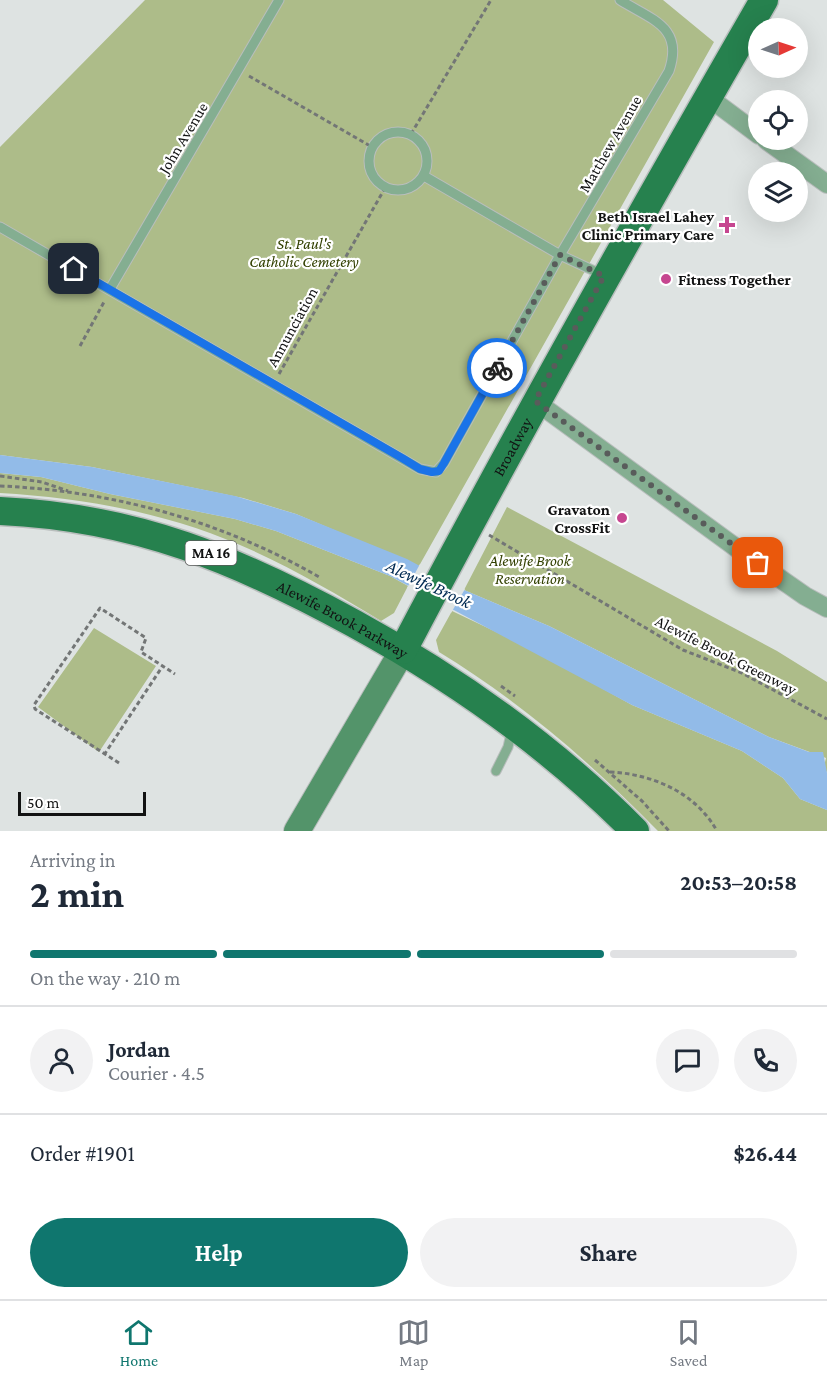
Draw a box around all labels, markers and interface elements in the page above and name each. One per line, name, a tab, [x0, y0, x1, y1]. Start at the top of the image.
north arrow	[748, 18, 808, 78]
map controls	[748, 18, 808, 222]
button: locate	[748, 90, 808, 150]
street label: Matthew Avenue	[575, 93, 645, 195]
street label: John Avenue	[154, 99, 212, 179]
button: layers	[748, 162, 808, 222]
place label: Beth Israel Lahey Clinic Primary Care	[581, 208, 715, 243]
marker: Beth Israel Lahey Clinic Primary Care	[718, 216, 736, 234]
park label: St. Paul's Catholic Cemetery	[249, 235, 359, 271]
pin	[48, 243, 99, 294]
icon: home	[57, 252, 90, 285]
place label: Fitness Together	[678, 271, 791, 288]
marker: Fitness Together	[659, 272, 673, 286]
street label: Annunciation	[263, 284, 321, 369]
courier	[467, 338, 527, 398]
icon: bike	[481, 352, 514, 385]
street label: Broadway	[489, 414, 536, 479]
place label: Gravaton CrossFit	[547, 501, 610, 536]
marker: Gravaton CrossFit	[615, 511, 629, 525]
pin	[732, 537, 783, 588]
road number: MA 16	[186, 541, 236, 565]
icon: bag	[741, 546, 774, 579]
park label: Alewife Brook Reservation	[488, 552, 572, 587]
water label: Alewife Brook	[382, 555, 476, 613]
street label: Alewife Brook Parkway	[275, 577, 412, 662]
street label: Alewife Brook Greenway	[652, 612, 800, 699]
scale bar	[18, 789, 146, 816]
text: 50 m	[27, 794, 59, 811]
text: Arriving in	[30, 849, 115, 871]
text: 20:53–20:58	[680, 870, 797, 895]
text: 2 min	[30, 872, 124, 915]
text: On the way · 210 m	[30, 967, 180, 989]
button: person	[30, 1029, 93, 1092]
button: chat	[656, 1029, 719, 1092]
button: phone	[734, 1029, 797, 1092]
text: Jordan	[108, 1037, 170, 1062]
text: Courier · 4.5	[108, 1062, 205, 1084]
text: Order #1901	[30, 1141, 135, 1166]
text: $26.44	[733, 1141, 797, 1166]
button: Help	[30, 1218, 408, 1287]
button: Share	[420, 1218, 797, 1287]
tab: Home	[120, 1316, 158, 1369]
tab: Map	[397, 1316, 430, 1369]
tab: Saved	[670, 1316, 707, 1369]

